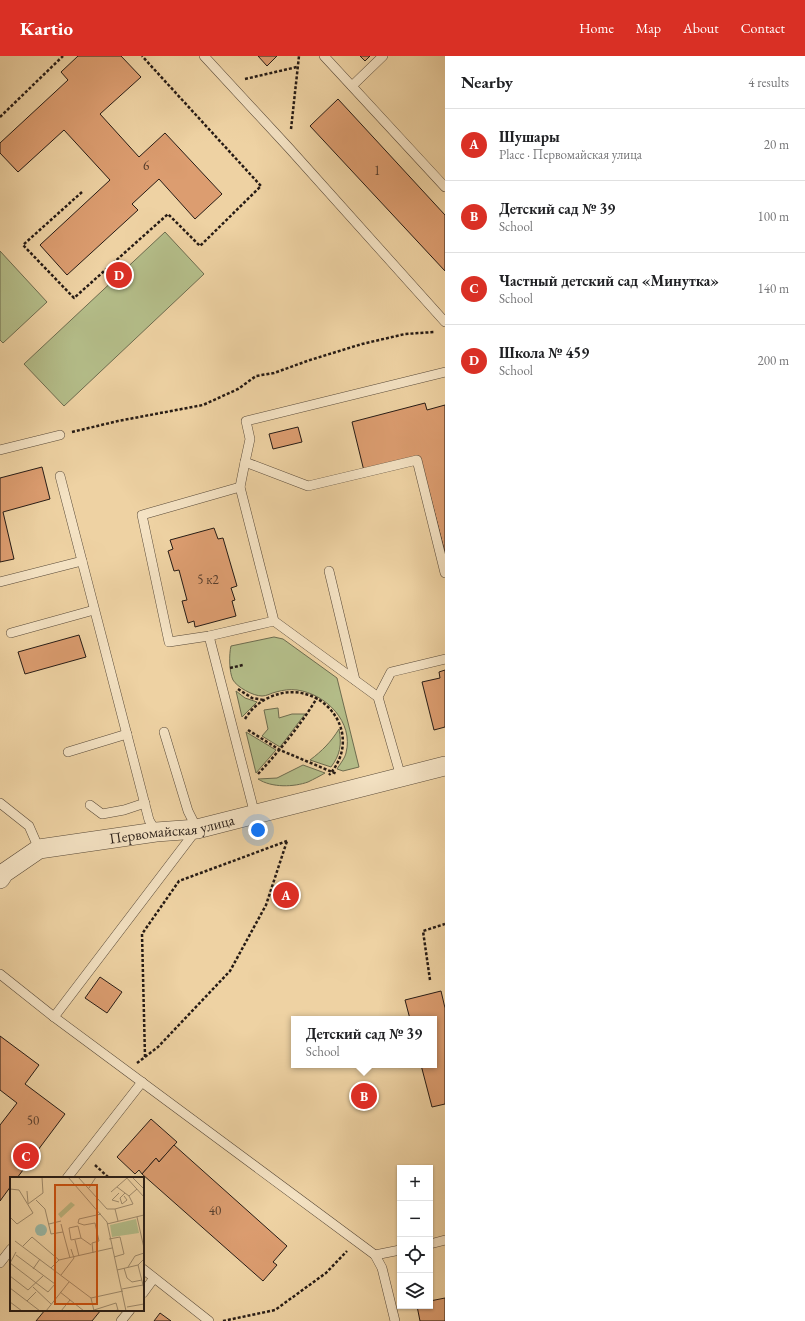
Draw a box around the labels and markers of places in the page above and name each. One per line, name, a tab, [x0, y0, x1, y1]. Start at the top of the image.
pin: D	[106, 260, 132, 290]
pin: A	[273, 880, 299, 910]
pin: B	[351, 1081, 377, 1111]
pin: C	[13, 1141, 39, 1171]

